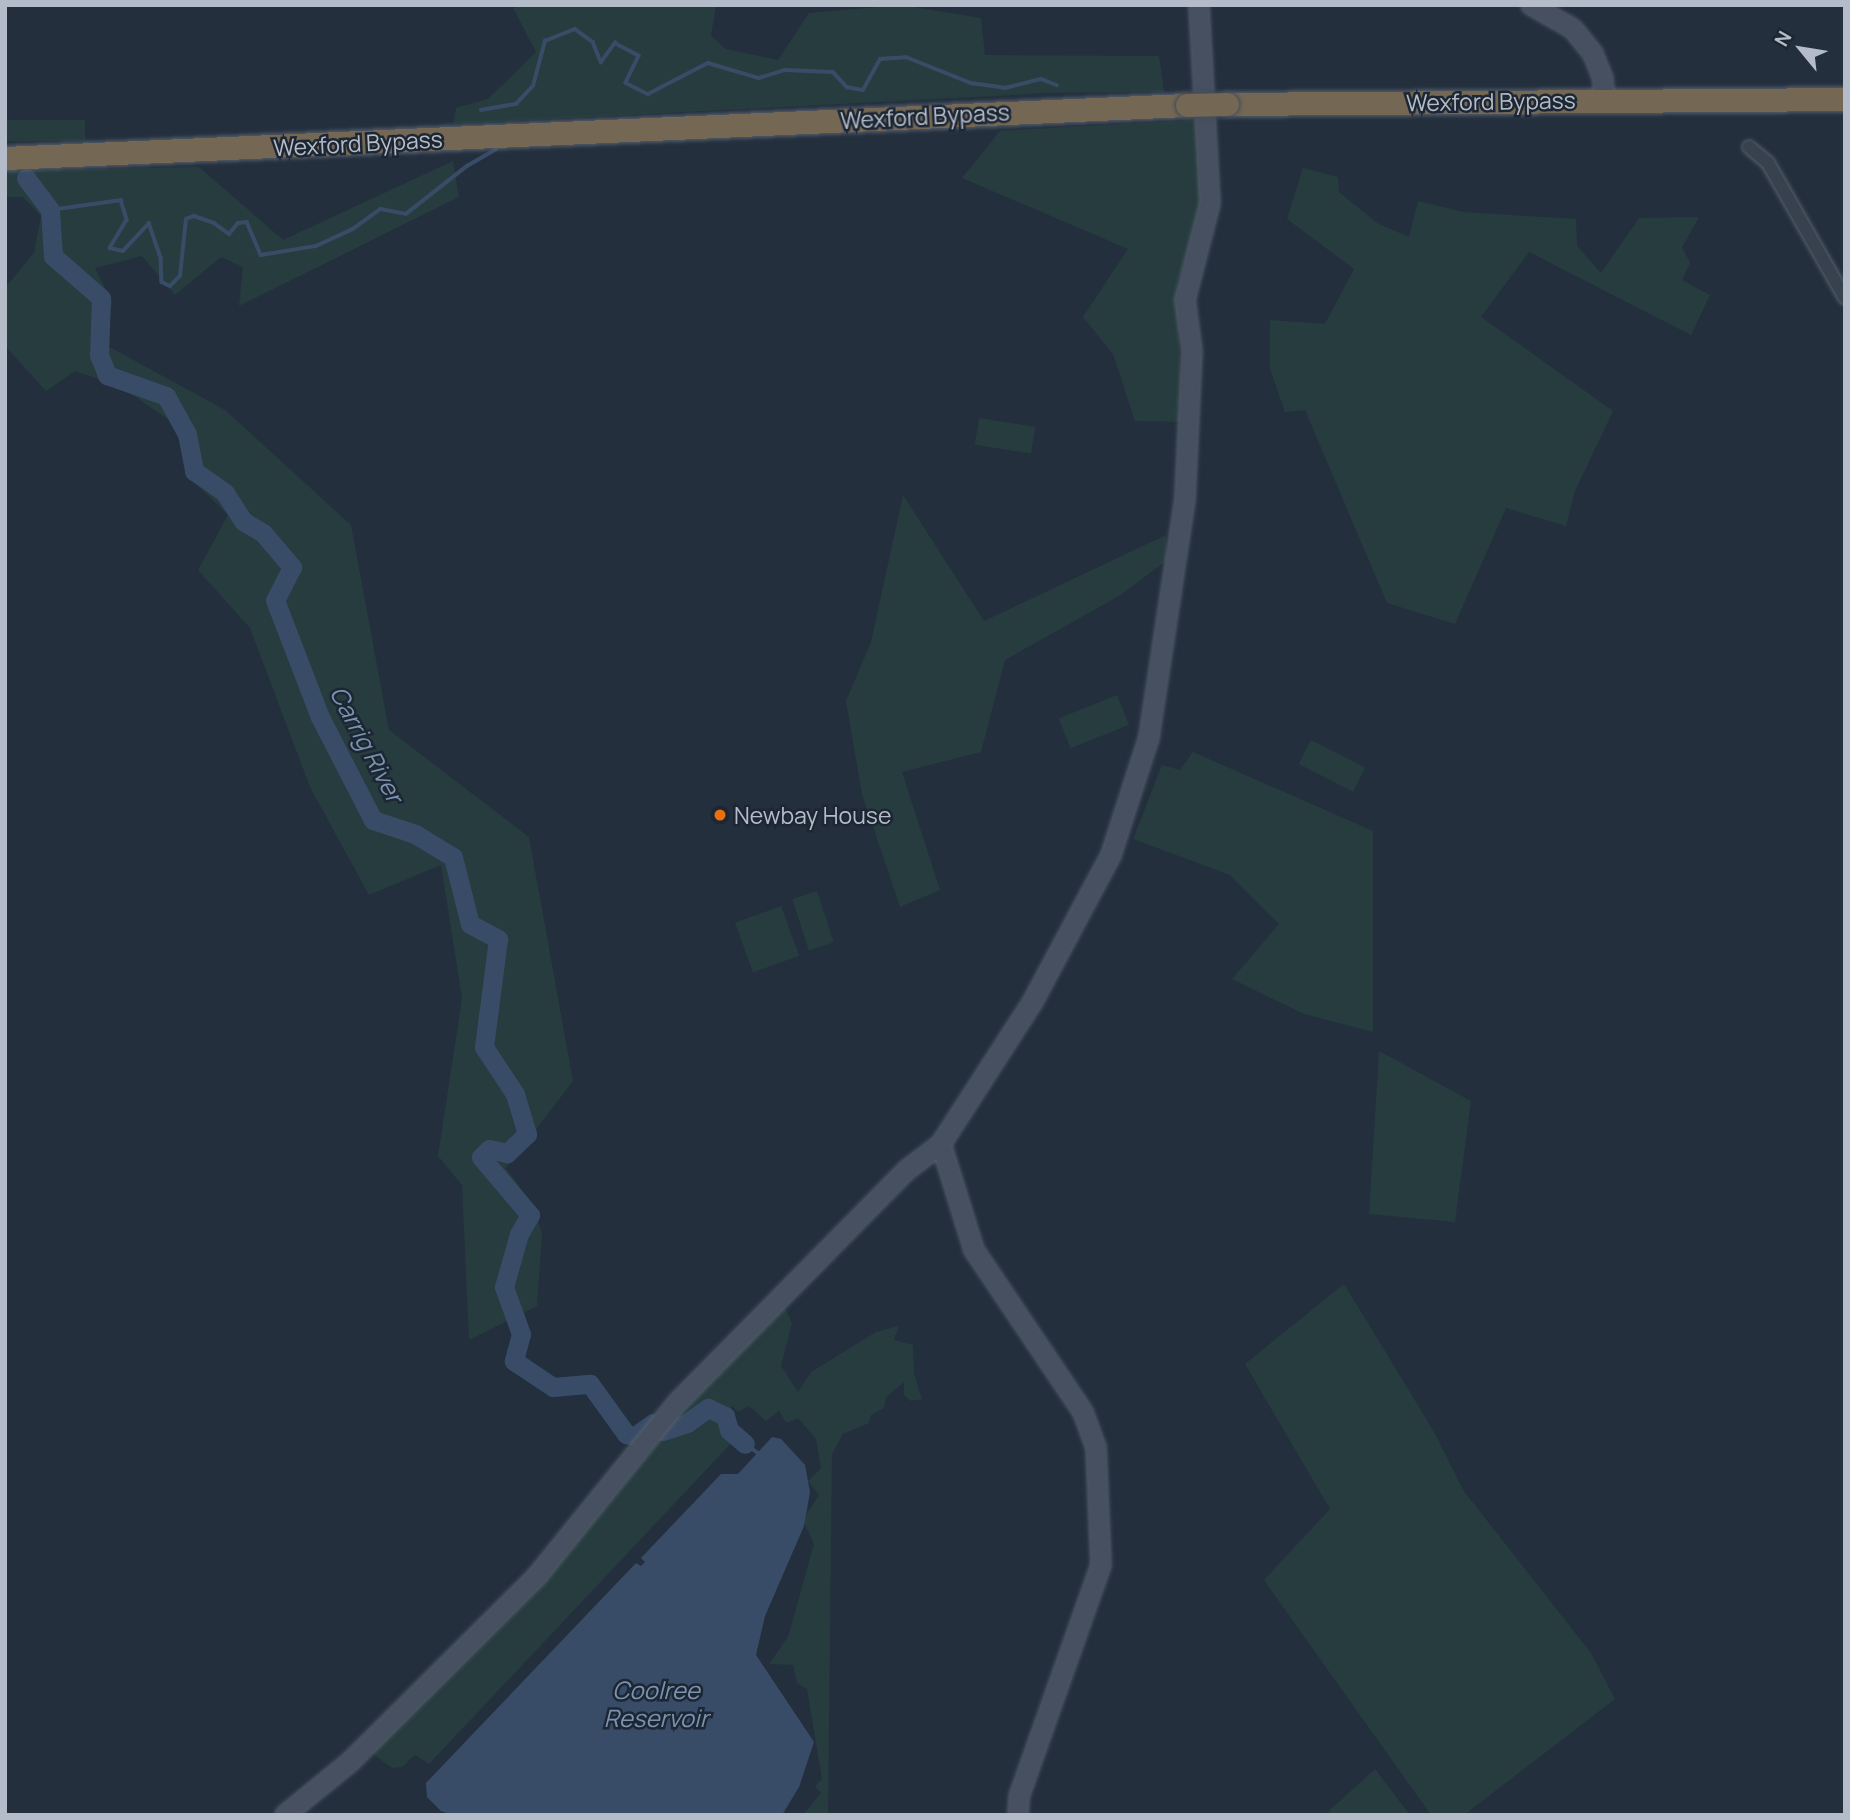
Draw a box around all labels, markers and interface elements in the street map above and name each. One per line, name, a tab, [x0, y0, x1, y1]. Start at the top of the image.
north arrow	[1766, 14, 1836, 84]
text: N	[1768, 26, 1797, 51]
street label: Wexford Bypass	[1406, 86, 1576, 116]
street label: Wexford Bypass	[840, 98, 1010, 134]
street label: Wexford Bypass	[273, 125, 443, 161]
water label: Carrig River	[324, 681, 410, 807]
place label: Newbay House	[734, 801, 891, 829]
marker: Newbay House	[712, 807, 728, 823]
water label: Coolree Reservoir	[604, 1676, 708, 1732]

